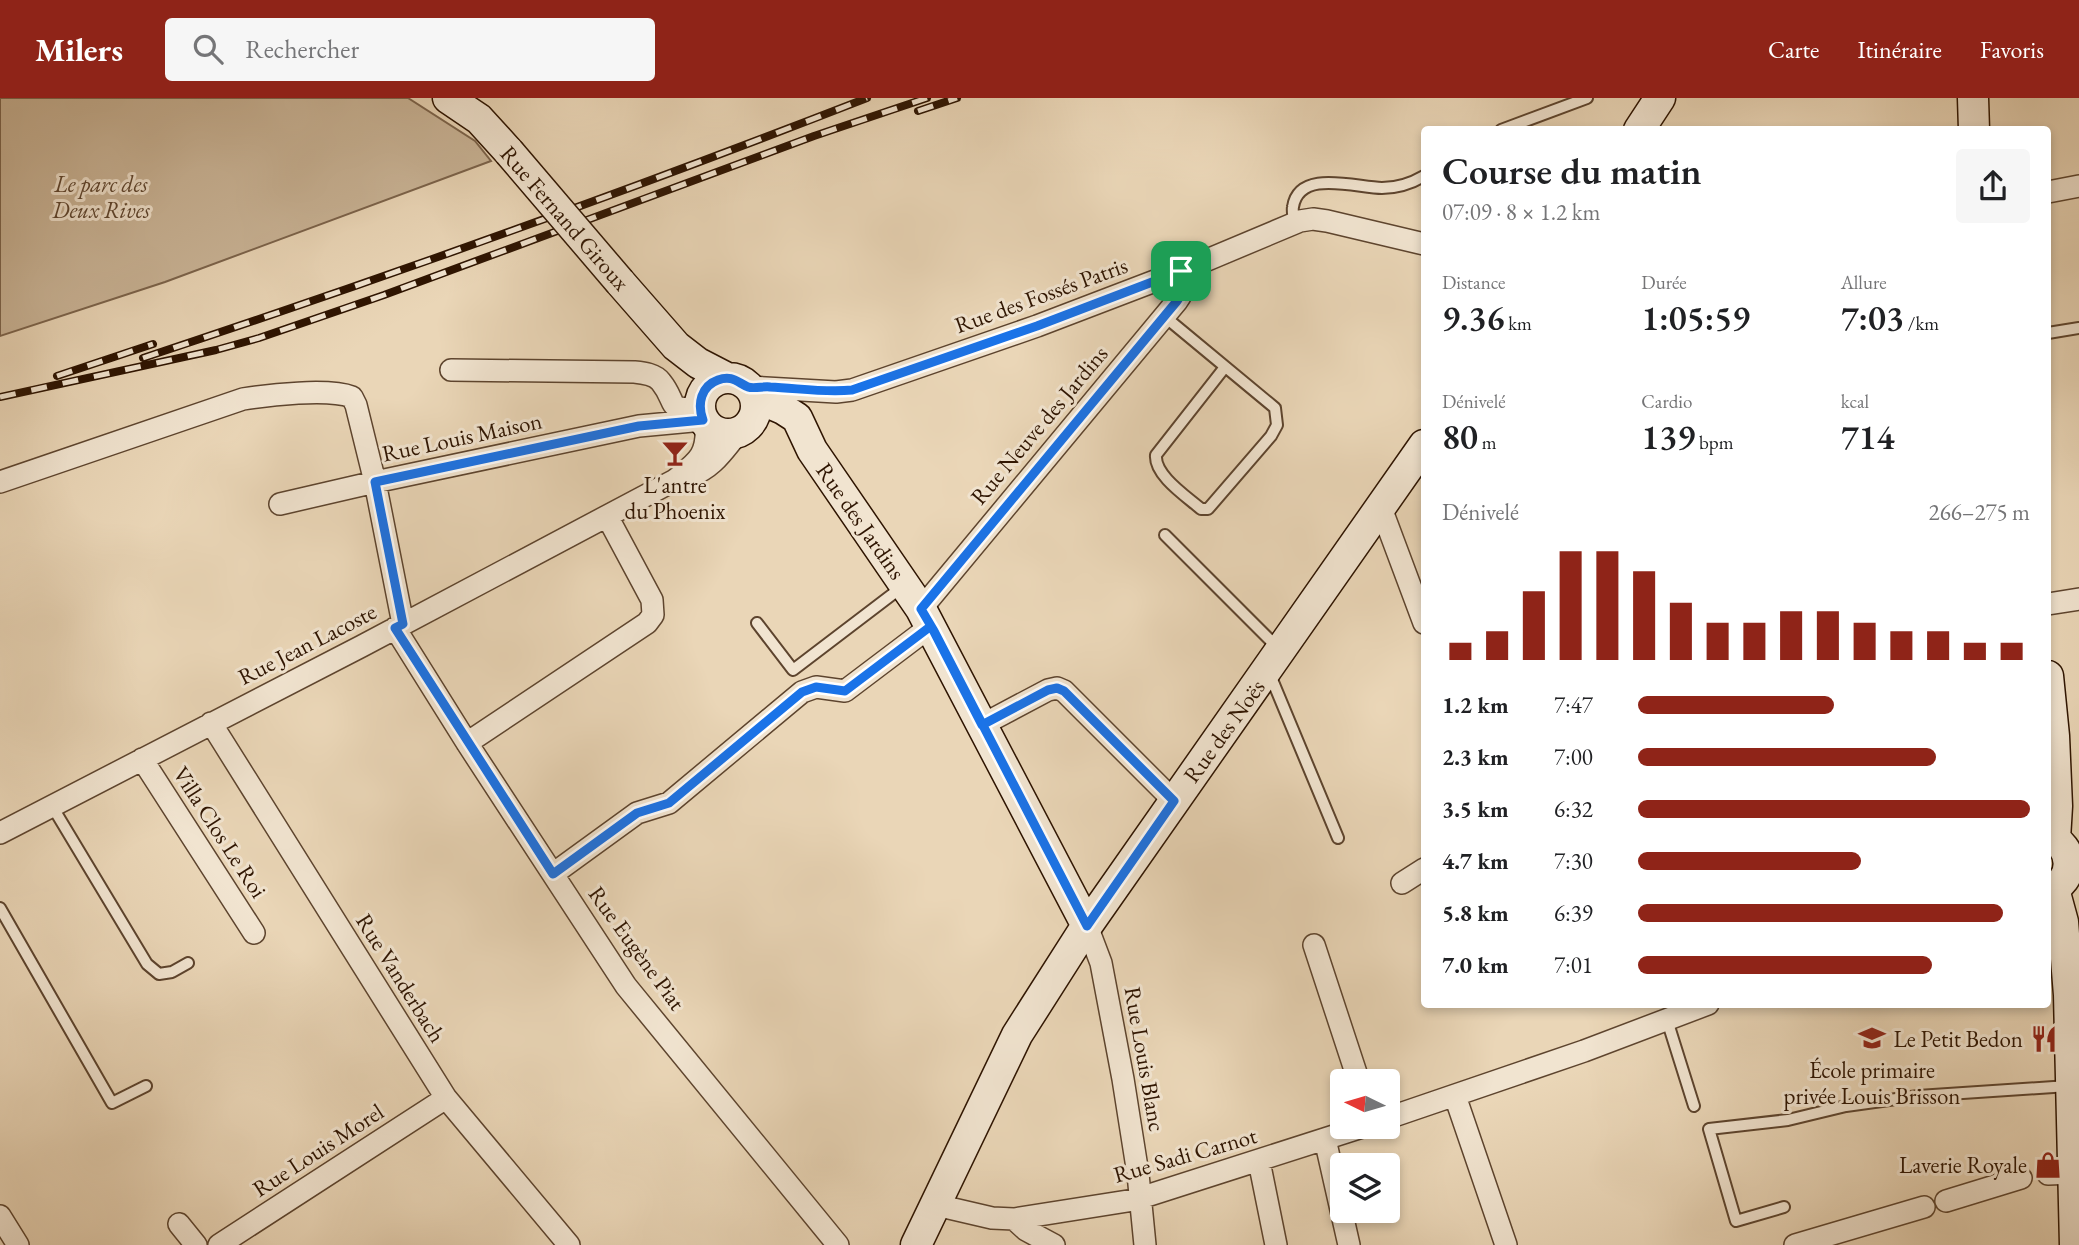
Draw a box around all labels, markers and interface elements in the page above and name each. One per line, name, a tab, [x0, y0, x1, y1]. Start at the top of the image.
search box	[165, 18, 655, 81]
text: Milers	[35, 28, 123, 71]
icon: search	[189, 30, 227, 68]
text: Rechercher	[245, 32, 359, 66]
text: Carte	[1768, 34, 1819, 65]
text: Itinéraire	[1857, 34, 1942, 65]
text: Favoris	[1980, 34, 2044, 65]
street label: Rue Fernand Giroux	[494, 139, 636, 297]
text: Course du matin	[1442, 146, 1702, 195]
button: share	[1956, 149, 2030, 223]
park label: Le parc des Deux Rives	[51, 169, 150, 225]
text: 07:09 · 8 × 1.2 km	[1442, 197, 1600, 227]
pin	[1151, 241, 1211, 301]
street label: Rue des Fossés Patris	[950, 250, 1132, 340]
icon: arrive	[1162, 252, 1200, 290]
text: Distance	[1442, 270, 1505, 295]
text: Durée	[1641, 270, 1687, 295]
text: Allure	[1841, 270, 1887, 295]
text: 9.36	[1442, 295, 1504, 340]
text: 1:05:59	[1641, 295, 1750, 340]
text: 7:03	[1841, 295, 1904, 340]
text: km	[1504, 311, 1532, 336]
text: /km	[1904, 311, 1939, 336]
street label: Rue Neuve des Jardins	[964, 339, 1114, 511]
text: Dénivelé	[1442, 389, 1506, 414]
text: Cardio	[1641, 389, 1692, 414]
text: kcal	[1841, 389, 1869, 414]
street label: Rue Louis Maison	[379, 405, 545, 469]
text: 80	[1442, 414, 1478, 459]
text: 139	[1641, 414, 1695, 459]
text: 714	[1841, 414, 1895, 459]
text: m	[1478, 430, 1497, 455]
text: bpm	[1695, 430, 1733, 455]
bar icon: L'antre du Phoenix	[660, 438, 690, 468]
street label: Rue des Jardins	[810, 457, 912, 585]
place label: L'antre du Phoenix	[625, 470, 726, 526]
text: Dénivelé	[1442, 497, 1519, 527]
text: 266–275 m	[1929, 497, 2030, 527]
street label: Rue Jean Lacoste	[233, 596, 381, 692]
street label: Rue des Noës	[1176, 673, 1272, 789]
text: 1.2 km	[1442, 690, 1509, 720]
text: 7:47	[1554, 690, 1593, 720]
text: 2.3 km	[1442, 742, 1509, 772]
text: 7:00	[1554, 742, 1593, 772]
street label: Villa Clos Le Roi	[166, 760, 274, 904]
text: 3.5 km	[1442, 794, 1509, 824]
text: 6:32	[1554, 794, 1593, 824]
text: 4.7 km	[1442, 846, 1509, 876]
text: 7:30	[1554, 846, 1593, 876]
street label: Rue Eugène Piat	[582, 880, 693, 1017]
text: 5.8 km	[1442, 898, 1509, 928]
text: 6:39	[1554, 898, 1593, 928]
street label: Rue Vanderbach	[349, 908, 453, 1048]
text: 7.0 km	[1442, 950, 1509, 980]
text: 7:01	[1554, 950, 1593, 980]
street label: Rue Louis Blanc	[1118, 984, 1172, 1134]
school or university icon: École primaire privée Louis Brisson	[1857, 1023, 1887, 1053]
place label: Le Petit Bedon	[1893, 1024, 2023, 1054]
restaurant icon: Le Petit Bedon	[2029, 1024, 2059, 1054]
place label: École primaire privée Louis Brisson	[1784, 1055, 1960, 1111]
north arrow	[1330, 1069, 1400, 1139]
map controls	[1330, 1069, 1400, 1223]
street label: Rue Louis Morel	[247, 1096, 390, 1204]
street label: Rue Sadi Carnot	[1110, 1120, 1261, 1190]
place label: Laverie Royale	[1899, 1150, 2027, 1180]
shop icon: Laverie Royale	[2033, 1150, 2063, 1180]
button: layers	[1330, 1153, 1400, 1223]

